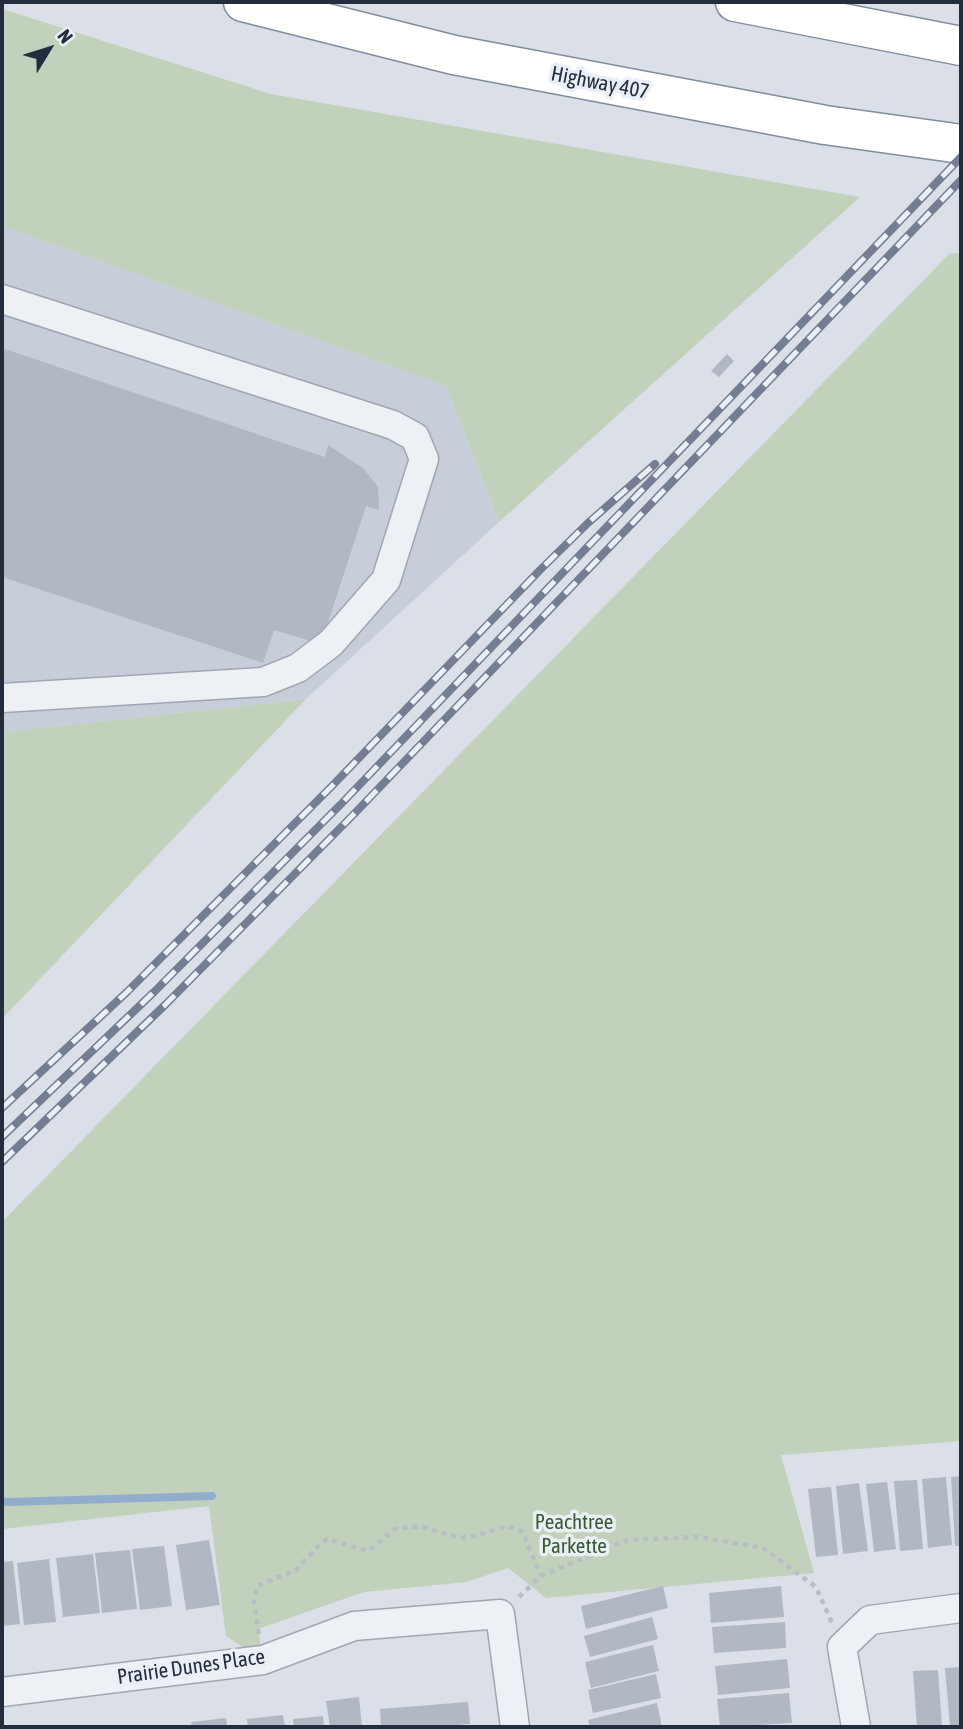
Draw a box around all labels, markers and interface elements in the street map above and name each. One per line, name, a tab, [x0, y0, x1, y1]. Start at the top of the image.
north arrow	[14, 14, 84, 84]
text: N	[53, 25, 78, 47]
street label: Highway 407	[549, 61, 651, 105]
park label: Peachtree Parkette	[535, 1509, 613, 1559]
street label: Prairie Dunes Place	[116, 1644, 266, 1690]

